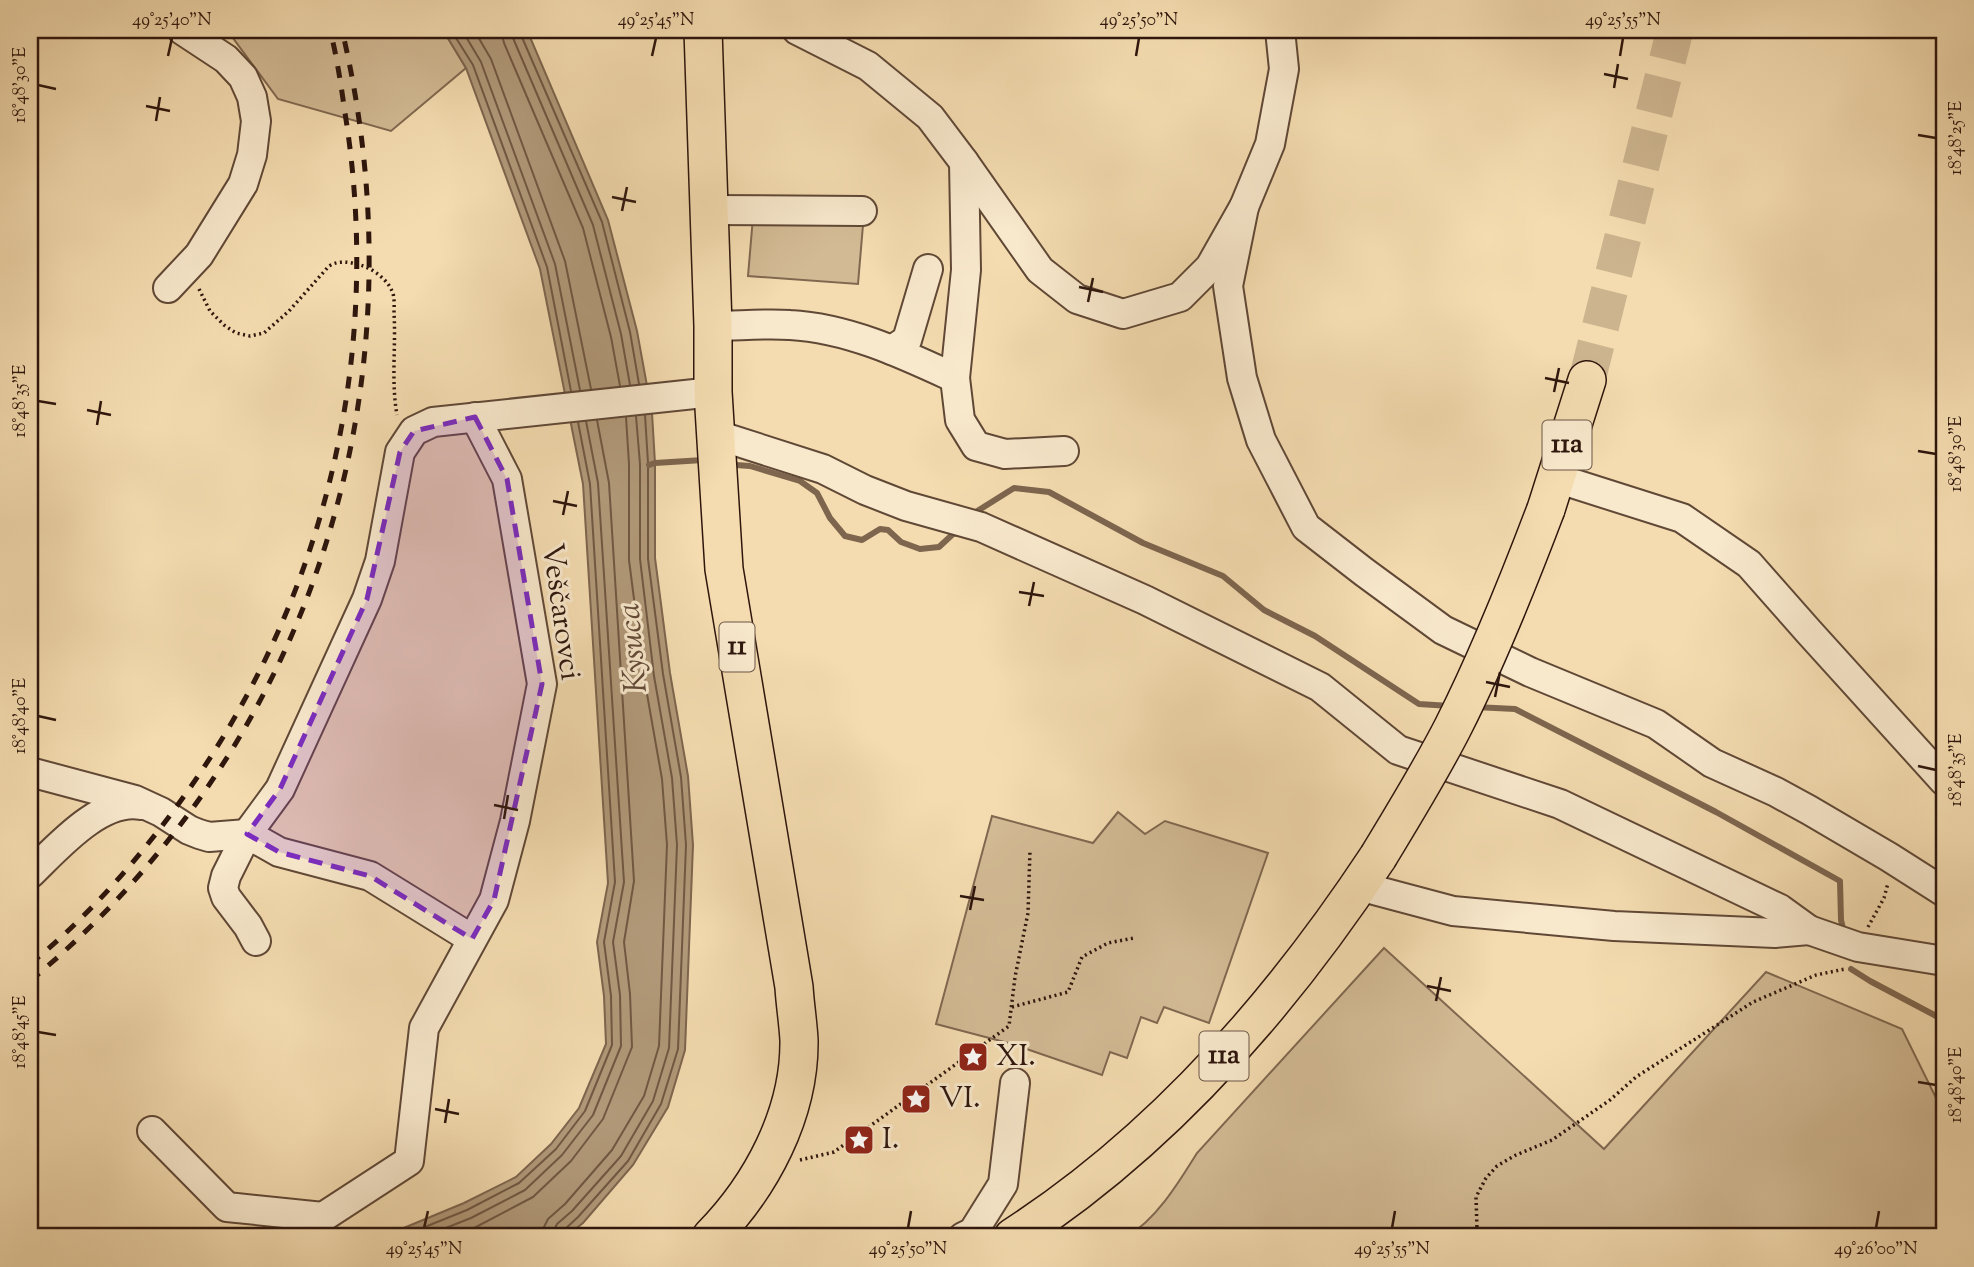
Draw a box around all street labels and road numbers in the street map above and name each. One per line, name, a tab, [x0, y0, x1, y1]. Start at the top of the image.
road number: 11a	[1542, 420, 1592, 470]
street label: Veščarovci	[529, 541, 591, 683]
road number: 11	[720, 622, 754, 672]
road number: 11a	[1200, 1032, 1248, 1080]

